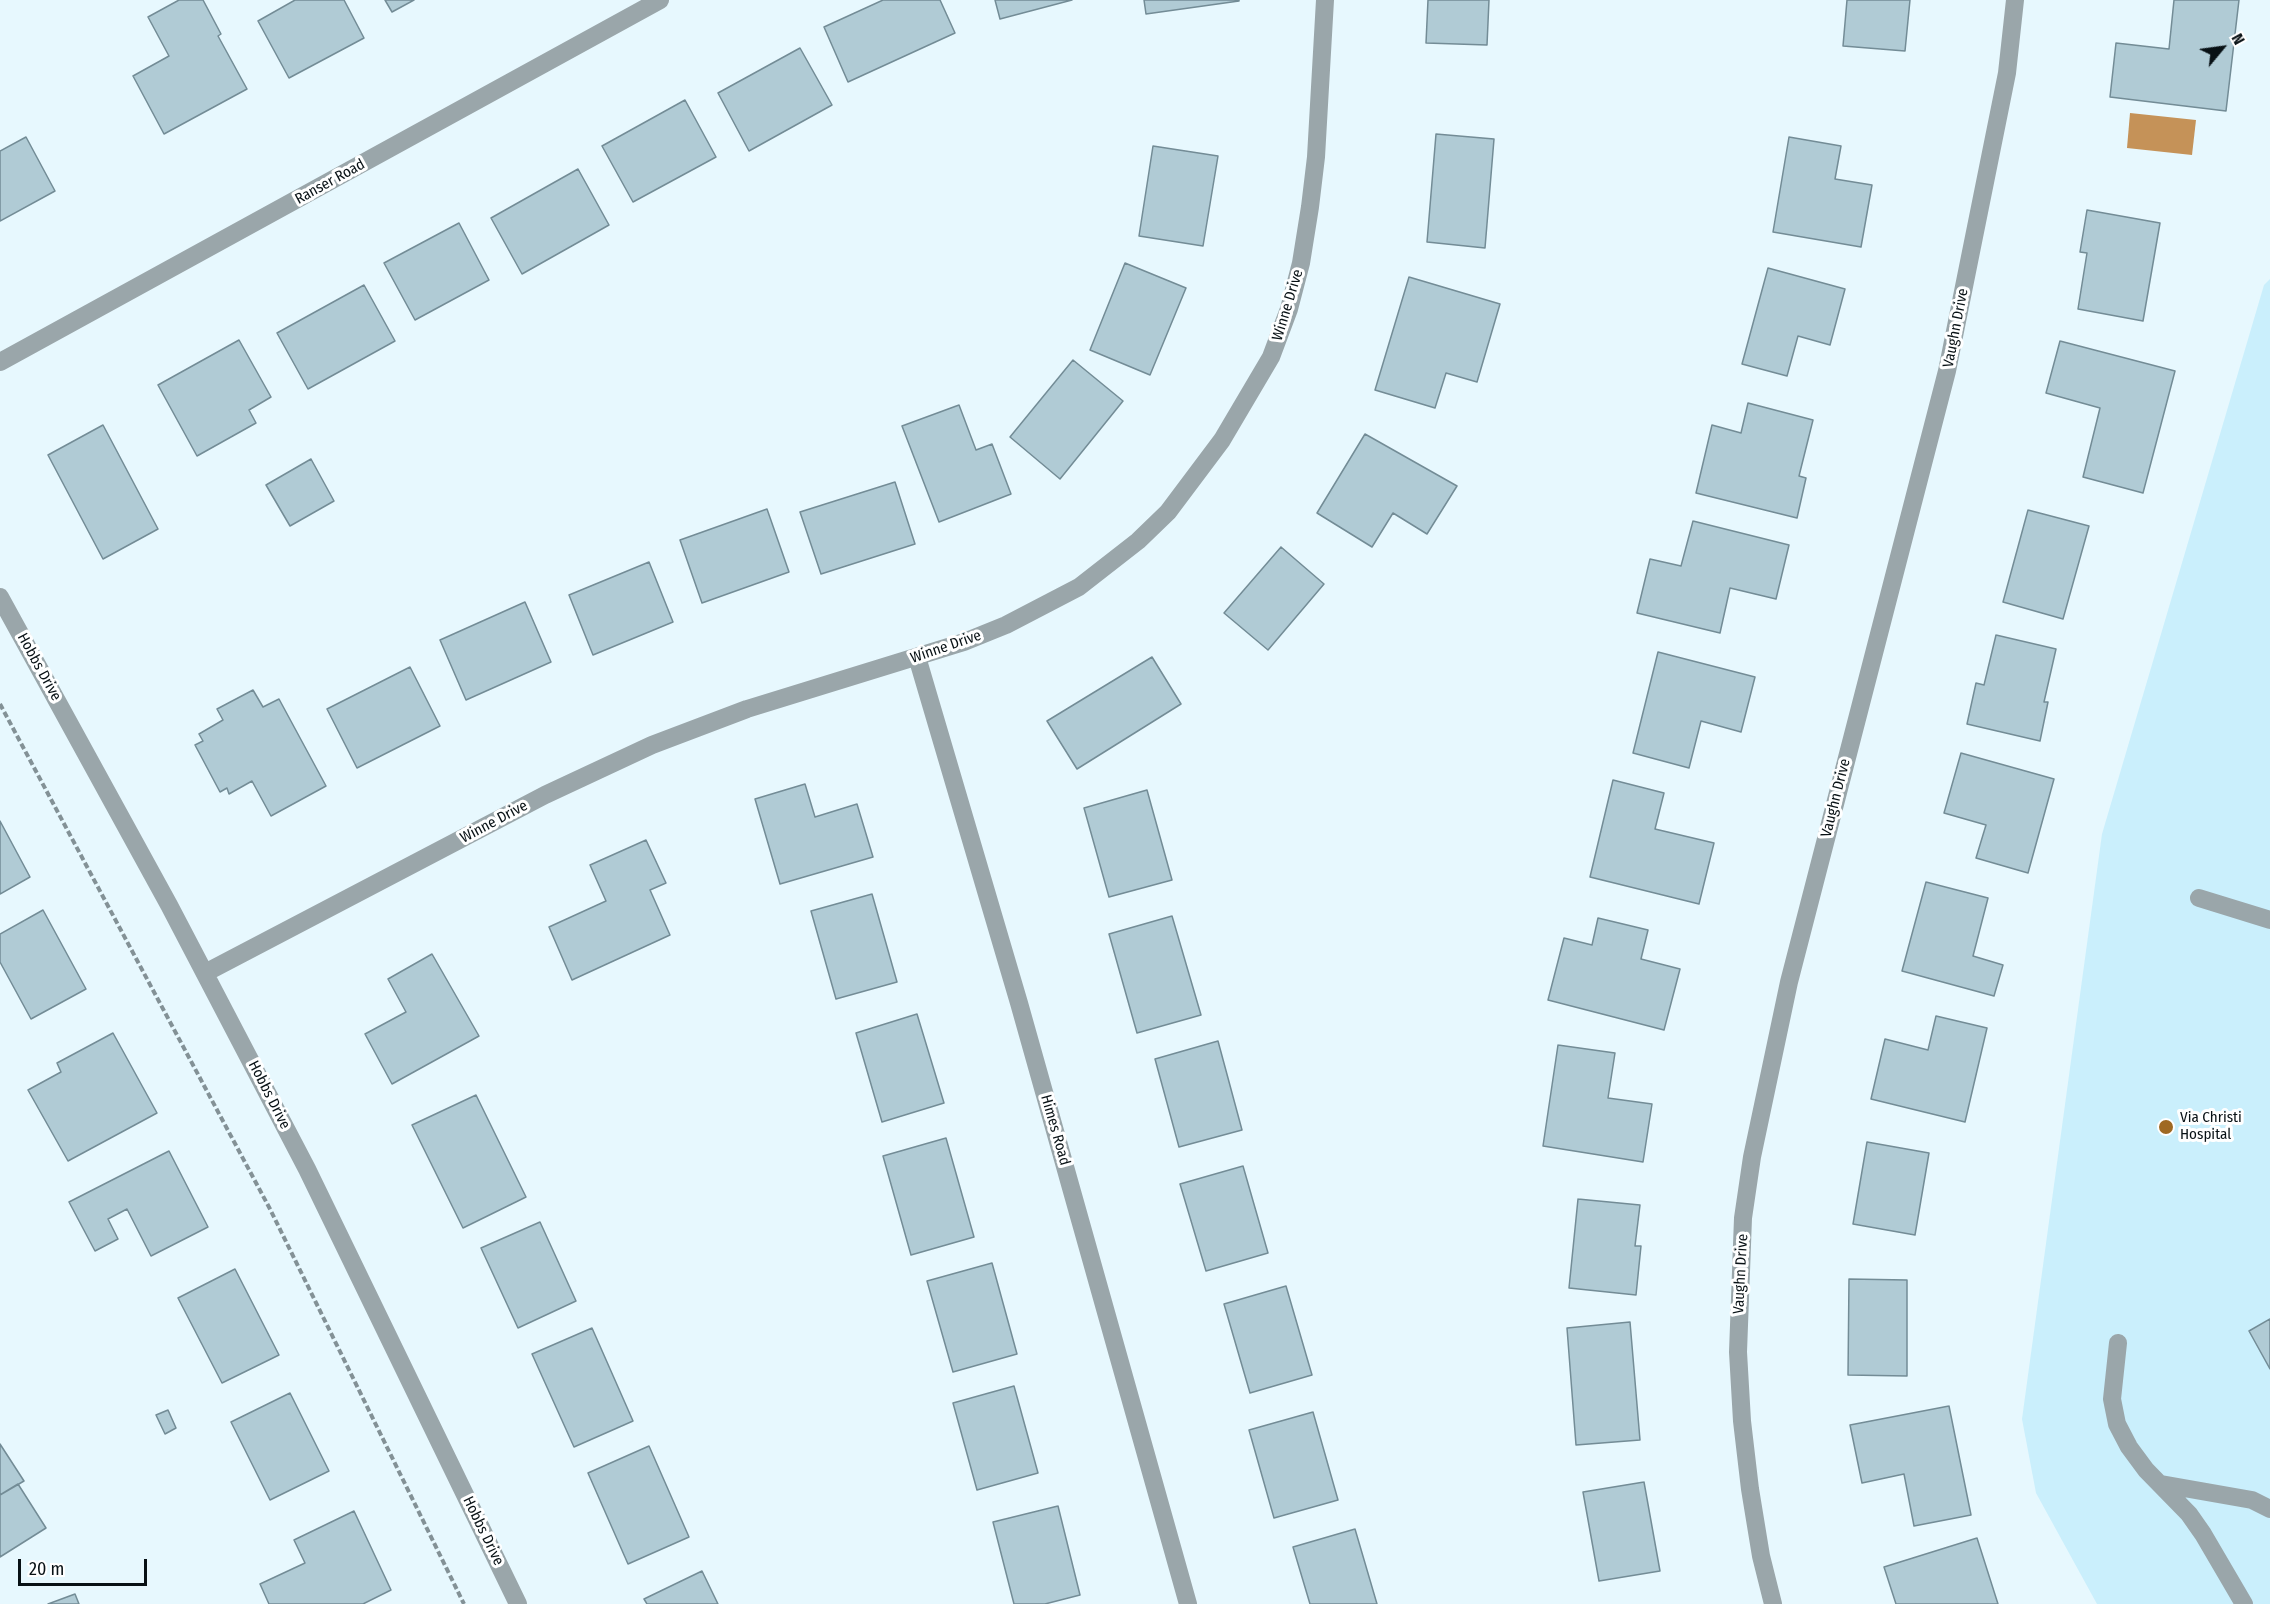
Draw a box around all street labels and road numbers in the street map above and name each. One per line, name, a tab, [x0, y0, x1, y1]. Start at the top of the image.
street label: Ranser Road	[292, 155, 368, 209]
street label: Winne Drive	[1269, 267, 1307, 343]
street label: Vaughn Drive	[1939, 287, 1973, 369]
street label: Winne Drive	[908, 627, 984, 667]
street label: Hobbs Drive	[13, 630, 65, 704]
street label: Vaughn Drive	[1818, 757, 1854, 839]
street label: Winne Drive	[457, 797, 531, 847]
street label: Hobbs Drive	[244, 1058, 294, 1132]
street label: Himes Road	[1036, 1093, 1074, 1167]
street label: Vaughn Drive	[1730, 1233, 1752, 1315]
street label: Hobbs Drive	[459, 1494, 507, 1568]

